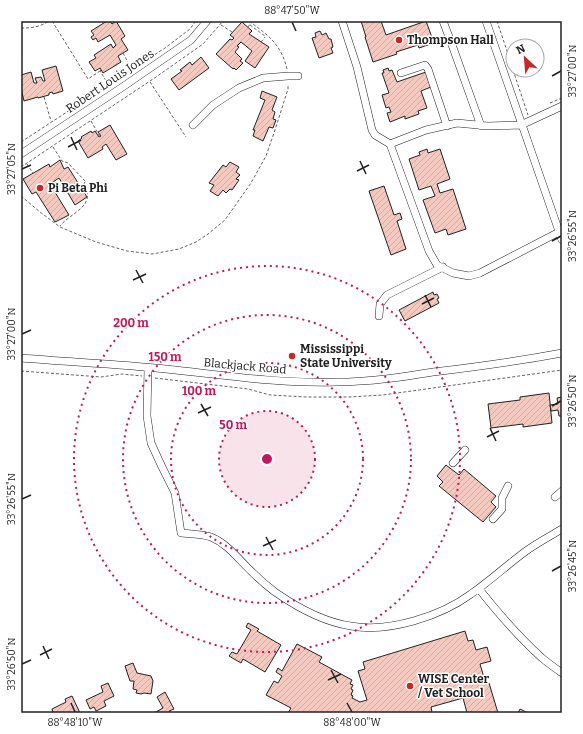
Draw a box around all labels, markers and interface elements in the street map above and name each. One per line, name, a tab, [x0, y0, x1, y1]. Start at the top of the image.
text: 88°47'50"W	[264, 5, 320, 17]
place label: Thompson Hall	[407, 33, 494, 47]
marker: Thompson Hall	[394, 35, 404, 45]
north arrow	[505, 38, 545, 78]
text: N	[514, 42, 528, 57]
text: 33°27'00"N	[567, 44, 579, 97]
street label: Robert Louis Jones	[63, 46, 157, 116]
text: 33°27'05"N	[6, 143, 18, 195]
place label: Pi Beta Phi	[48, 181, 108, 195]
marker: Pi Beta Phi	[35, 183, 45, 193]
text: 33°26'55"N	[567, 210, 579, 262]
text: 33°27'00"N	[6, 307, 18, 360]
text: 200 m	[113, 316, 149, 330]
place label: Mississippi State University	[300, 342, 392, 370]
text: 150 m	[149, 350, 182, 364]
marker: Mississippi State University	[287, 351, 297, 361]
street label: Blackjack Road	[203, 355, 287, 377]
text: 33°26'50"N	[567, 375, 579, 427]
text: 100 m	[182, 384, 217, 398]
text: 50 m	[219, 418, 247, 432]
centre of rings	[260, 452, 274, 466]
text: 33°26'55"N	[6, 473, 18, 525]
text: 33°26'45"N	[567, 540, 579, 592]
text: 33°26'50"N	[6, 638, 18, 690]
place label: WISE Center / Vet School	[417, 672, 490, 700]
marker: WISE Center / Vet School	[405, 681, 415, 691]
text: 88°48'10"W	[48, 717, 103, 729]
text: 88°48'00"W	[323, 717, 381, 729]

